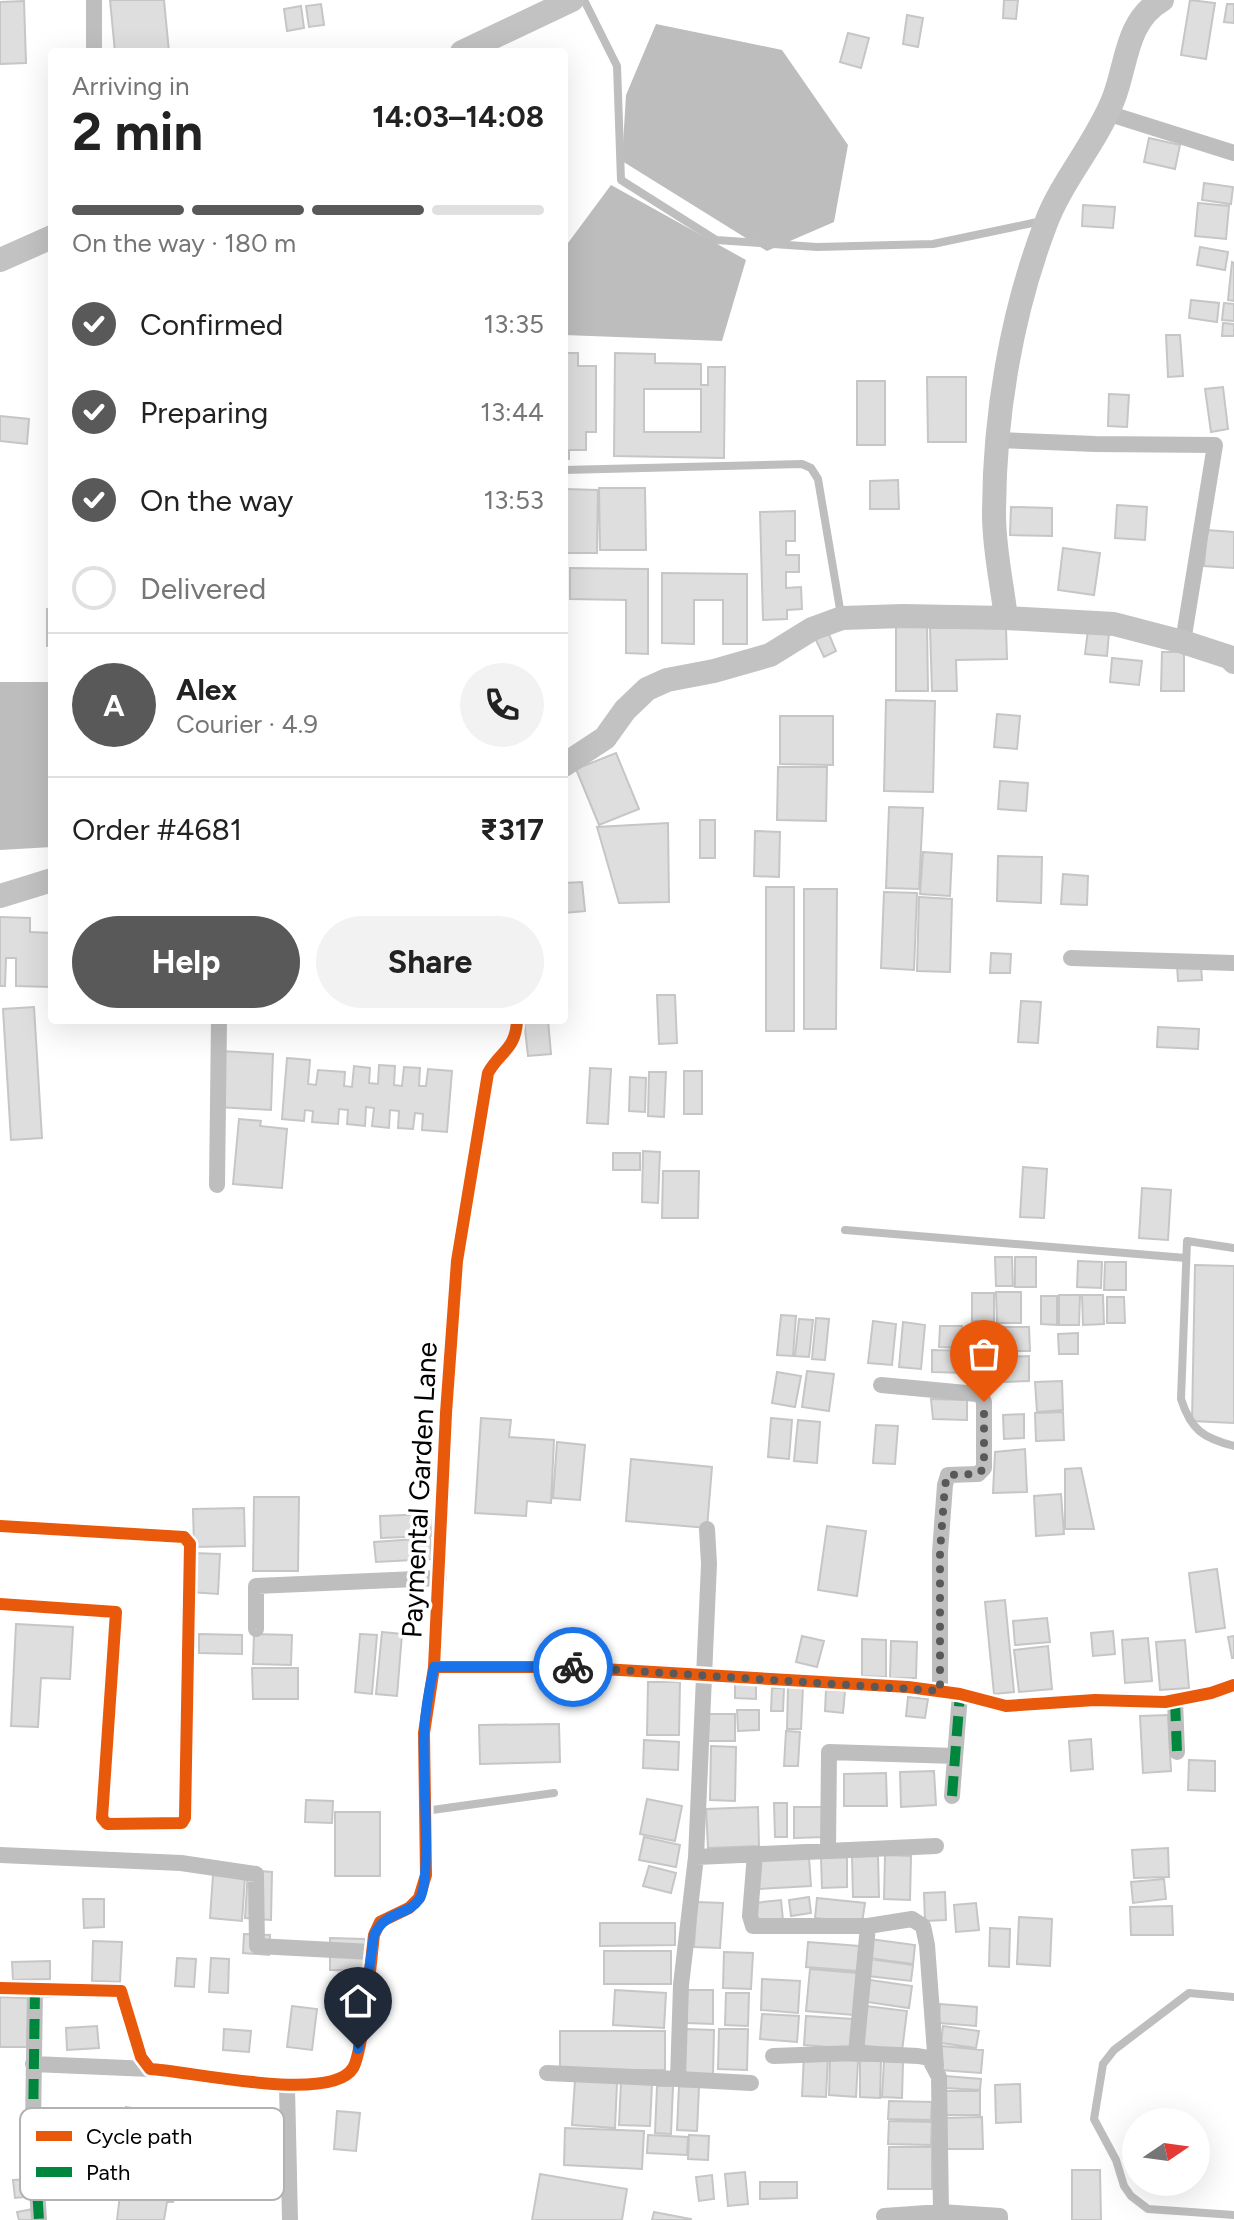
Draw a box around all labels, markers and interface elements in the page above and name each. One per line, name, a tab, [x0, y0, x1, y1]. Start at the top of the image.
text: Arriving in	[72, 70, 190, 102]
text: 14:03–14:08	[372, 98, 544, 135]
text: 2 min	[72, 101, 203, 163]
text: On the way · 180 m	[72, 227, 296, 259]
icon: check	[72, 302, 116, 346]
text: Confirmed	[140, 306, 283, 343]
text: 13:35	[483, 308, 544, 340]
icon: check	[72, 390, 116, 434]
text: Preparing	[140, 394, 268, 431]
text: 13:44	[480, 396, 544, 428]
icon: check	[72, 478, 116, 522]
text: On the way	[140, 482, 293, 519]
text: 13:53	[483, 484, 544, 516]
text: Delivered	[140, 570, 266, 607]
button: phone	[460, 663, 544, 747]
text: Alex	[176, 671, 237, 708]
text: A	[103, 687, 125, 724]
text: Courier · 4.9	[176, 708, 318, 740]
text: Order #4681	[72, 811, 242, 848]
text: ₹317	[480, 811, 544, 848]
button: Help	[72, 916, 300, 1008]
button: Share	[316, 916, 544, 1008]
pin	[950, 1320, 1018, 1402]
icon: bag	[962, 1332, 1006, 1376]
street label: Paymental Garden Lane	[394, 1341, 444, 1639]
courier	[533, 1627, 613, 1707]
icon: bike	[551, 1645, 595, 1689]
pin	[324, 1967, 392, 2049]
icon: home	[336, 1979, 380, 2023]
legend	[20, 2108, 284, 2200]
north arrow	[1122, 2108, 1210, 2196]
map controls	[1122, 2108, 1210, 2196]
text: Cycle path	[86, 2123, 192, 2150]
text: Path	[86, 2159, 130, 2186]

